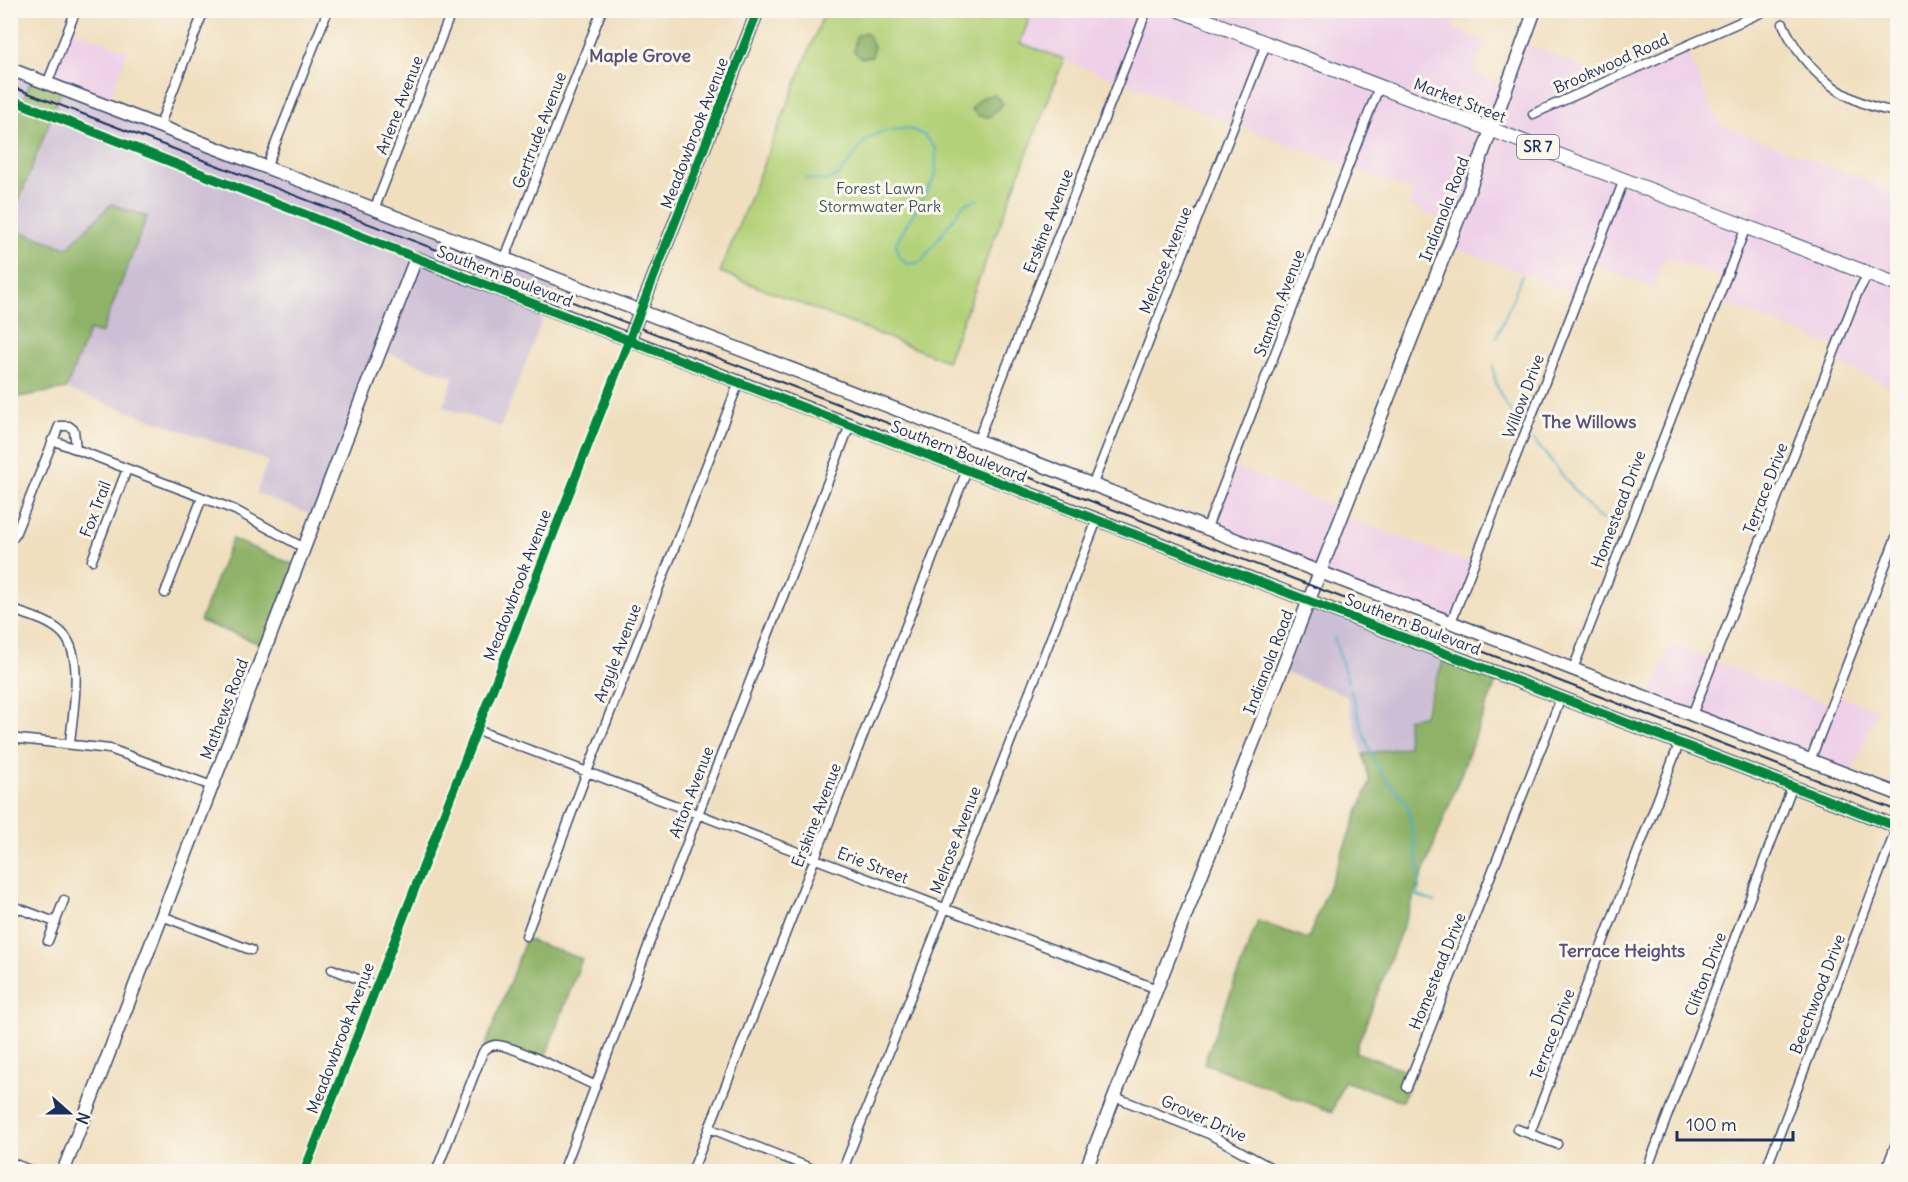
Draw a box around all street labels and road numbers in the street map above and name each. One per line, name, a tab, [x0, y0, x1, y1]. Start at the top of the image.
street label: Brookwood Road	[1550, 29, 1672, 97]
street label: Arlene Avenue	[371, 53, 427, 157]
street label: Meadowbrook Avenue	[656, 55, 732, 211]
street label: Gertrude Avenue	[508, 69, 570, 191]
street label: Market Street	[1411, 73, 1509, 127]
road number: SR 7	[1517, 135, 1559, 159]
street label: Indianola Road	[1415, 154, 1473, 264]
street label: Erskine Avenue	[1019, 166, 1077, 276]
street label: Melrose Avenue	[1134, 203, 1196, 317]
street label: Southern Boulevard	[434, 241, 576, 311]
street label: Stanton Avenue	[1249, 246, 1309, 360]
street label: Willow Drive	[1498, 351, 1548, 441]
street label: Southern Boulevard	[888, 416, 1030, 486]
street label: Terrace Drive	[1738, 440, 1792, 536]
street label: Homestead Drive	[1586, 447, 1650, 571]
street label: Fox Trail	[75, 478, 115, 540]
street label: Meadowbrook Avenue	[479, 507, 555, 663]
street label: Southern Boulevard	[1342, 589, 1484, 659]
street label: Argyle Avenue	[589, 601, 645, 705]
street label: Indianola Road	[1239, 607, 1297, 717]
street label: Mathews Road	[196, 656, 252, 762]
street label: Afton Avenue	[664, 743, 718, 841]
street label: Erskine Avenue	[787, 760, 845, 870]
street label: Melrose Avenue	[925, 783, 985, 897]
street label: Erie Street	[835, 842, 912, 888]
street label: Homestead Drive	[1404, 910, 1470, 1032]
street label: Clifton Drive	[1680, 929, 1730, 1019]
street label: Beechwood Drive	[1785, 931, 1849, 1057]
street label: Meadowbrook Avenue	[302, 960, 378, 1116]
street label: Terrace Drive	[1525, 986, 1579, 1082]
street label: Grover Drive	[1158, 1090, 1250, 1146]

